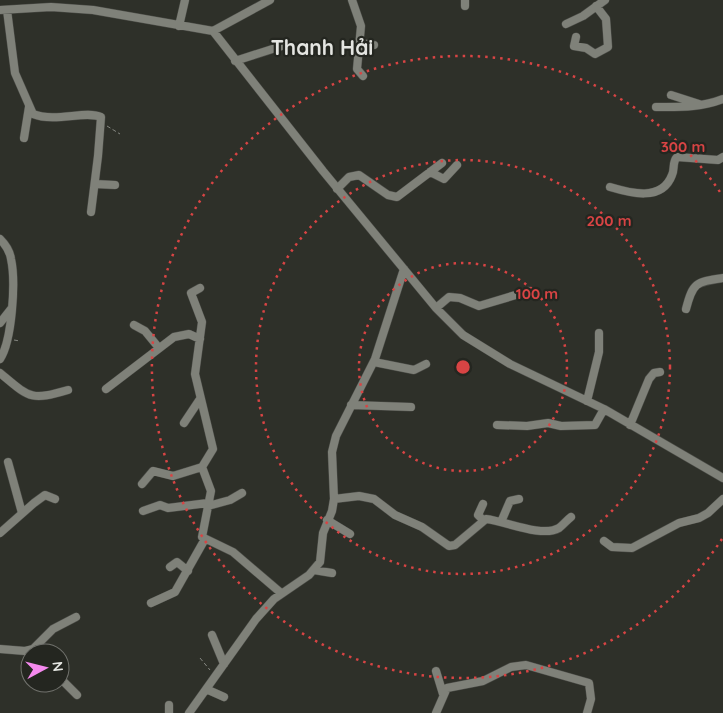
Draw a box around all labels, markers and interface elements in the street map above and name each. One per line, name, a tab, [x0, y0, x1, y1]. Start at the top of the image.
district label: Thanh Hải	[271, 34, 373, 60]
text: 300 m	[661, 137, 705, 156]
text: 200 m	[587, 211, 632, 230]
text: 100 m	[516, 284, 558, 303]
centre of rings	[454, 358, 472, 376]
north arrow	[20, 643, 70, 693]
text: N	[48, 660, 67, 673]

